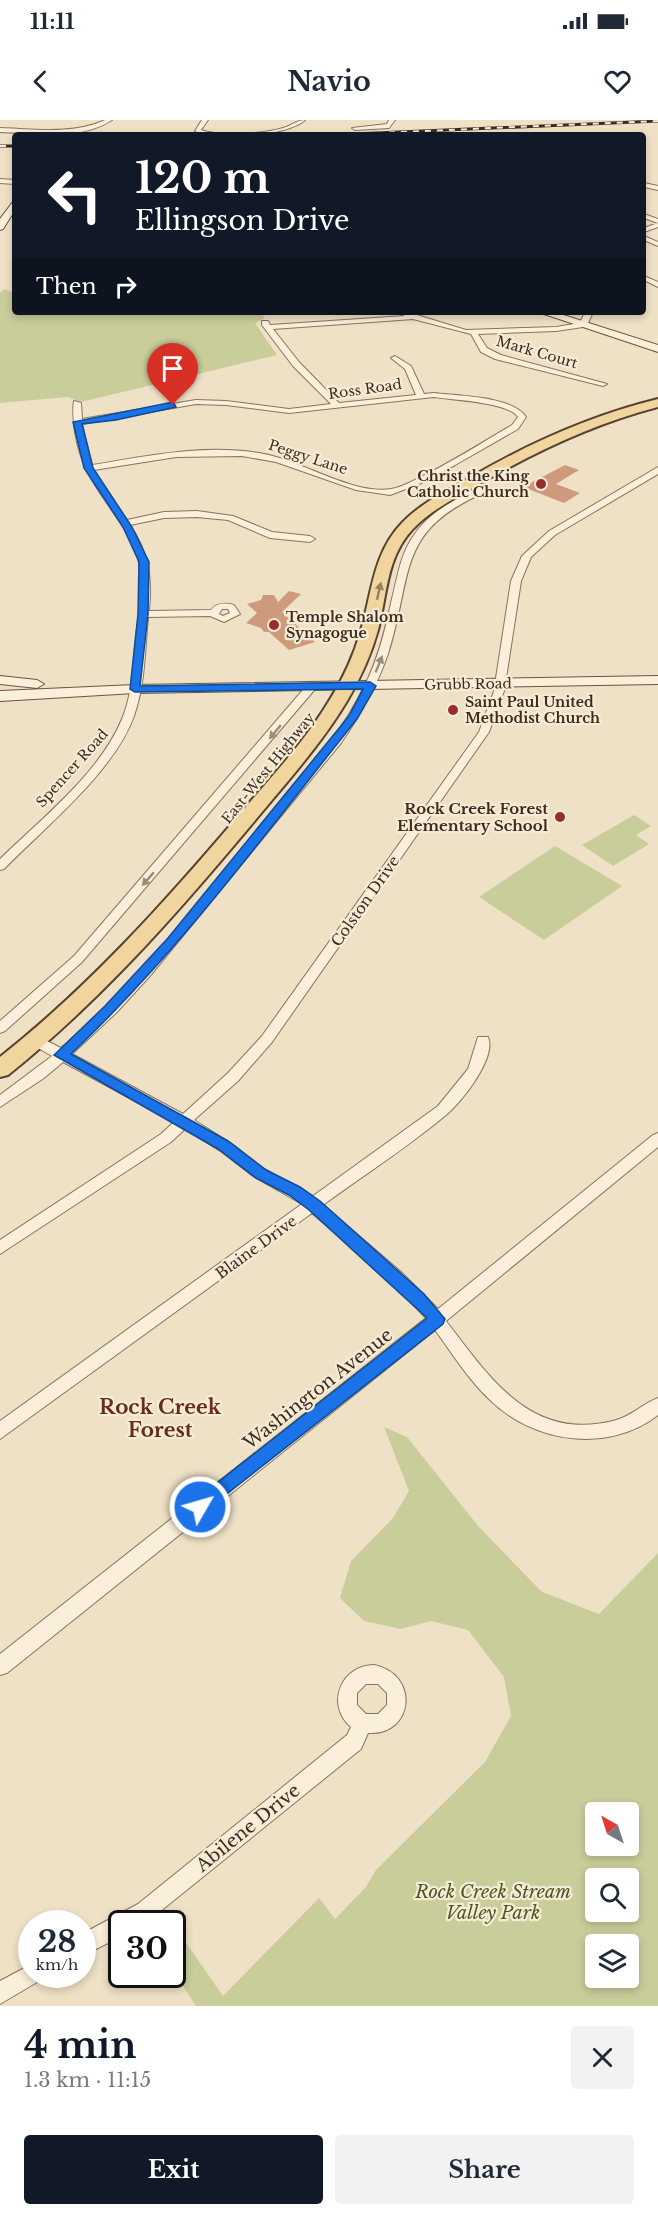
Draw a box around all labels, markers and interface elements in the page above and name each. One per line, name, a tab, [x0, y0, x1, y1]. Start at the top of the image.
text: 11:11	[30, 8, 75, 35]
icon: back	[24, 65, 57, 98]
text: Navio	[287, 65, 371, 98]
icon: heart	[601, 65, 634, 98]
text: 120 m	[135, 152, 270, 204]
icon: left	[36, 156, 114, 234]
text: Ellingson Drive	[135, 204, 350, 237]
icon: right	[109, 270, 142, 303]
text: Then	[36, 273, 97, 300]
street label: Mark Court	[494, 332, 580, 372]
pin	[147, 343, 198, 405]
icon: arrive	[156, 352, 189, 385]
street label: Ross Road	[327, 375, 403, 403]
street label: Peggy Lane	[266, 436, 350, 478]
place label: Christ the King Catholic Church	[407, 467, 529, 501]
marker: Christ the King Catholic Church	[534, 477, 548, 491]
one-way arrow	[374, 582, 384, 600]
place label: Temple Shalom Synagogue	[286, 608, 404, 642]
marker: Temple Shalom Synagogue	[267, 618, 281, 632]
one-way arrow	[375, 655, 384, 673]
street label: Grubb Road	[424, 674, 513, 694]
place label: Saint Paul United Methodist Church	[465, 693, 600, 727]
marker: Saint Paul United Methodist Church	[446, 703, 460, 717]
street label: East-West Highway	[218, 709, 319, 827]
one-way arrow	[269, 724, 281, 739]
street label: Spencer Road	[32, 725, 112, 811]
place label: Rock Creek Forest Elementary School	[397, 799, 549, 835]
marker: Rock Creek Forest Elementary School	[553, 810, 567, 824]
street label: Colston Drive	[327, 852, 403, 950]
one-way arrow	[141, 872, 154, 887]
street label: Blaine Drive	[212, 1211, 300, 1283]
street label: Washington Avenue	[238, 1324, 397, 1455]
district label: Rock Creek Forest	[99, 1395, 222, 1442]
position arrow	[168, 1475, 232, 1539]
street label: Abilene Drive	[191, 1779, 304, 1877]
north arrow	[585, 1802, 639, 1856]
map controls	[585, 1802, 639, 1988]
button: search	[585, 1868, 639, 1922]
park label: Rock Creek Stream Valley Park	[414, 1881, 571, 1924]
speed limit sign: 30	[108, 1910, 186, 1988]
text: 28	[38, 1923, 76, 1960]
button: layers	[585, 1934, 639, 1988]
text: km/h	[36, 1955, 78, 1974]
text: 4 min	[24, 2023, 136, 2068]
button: close	[571, 2026, 634, 2089]
text: 1.3 km · 11:15	[24, 2068, 151, 2092]
button: Exit	[24, 2135, 323, 2204]
button: Share	[335, 2135, 634, 2204]

